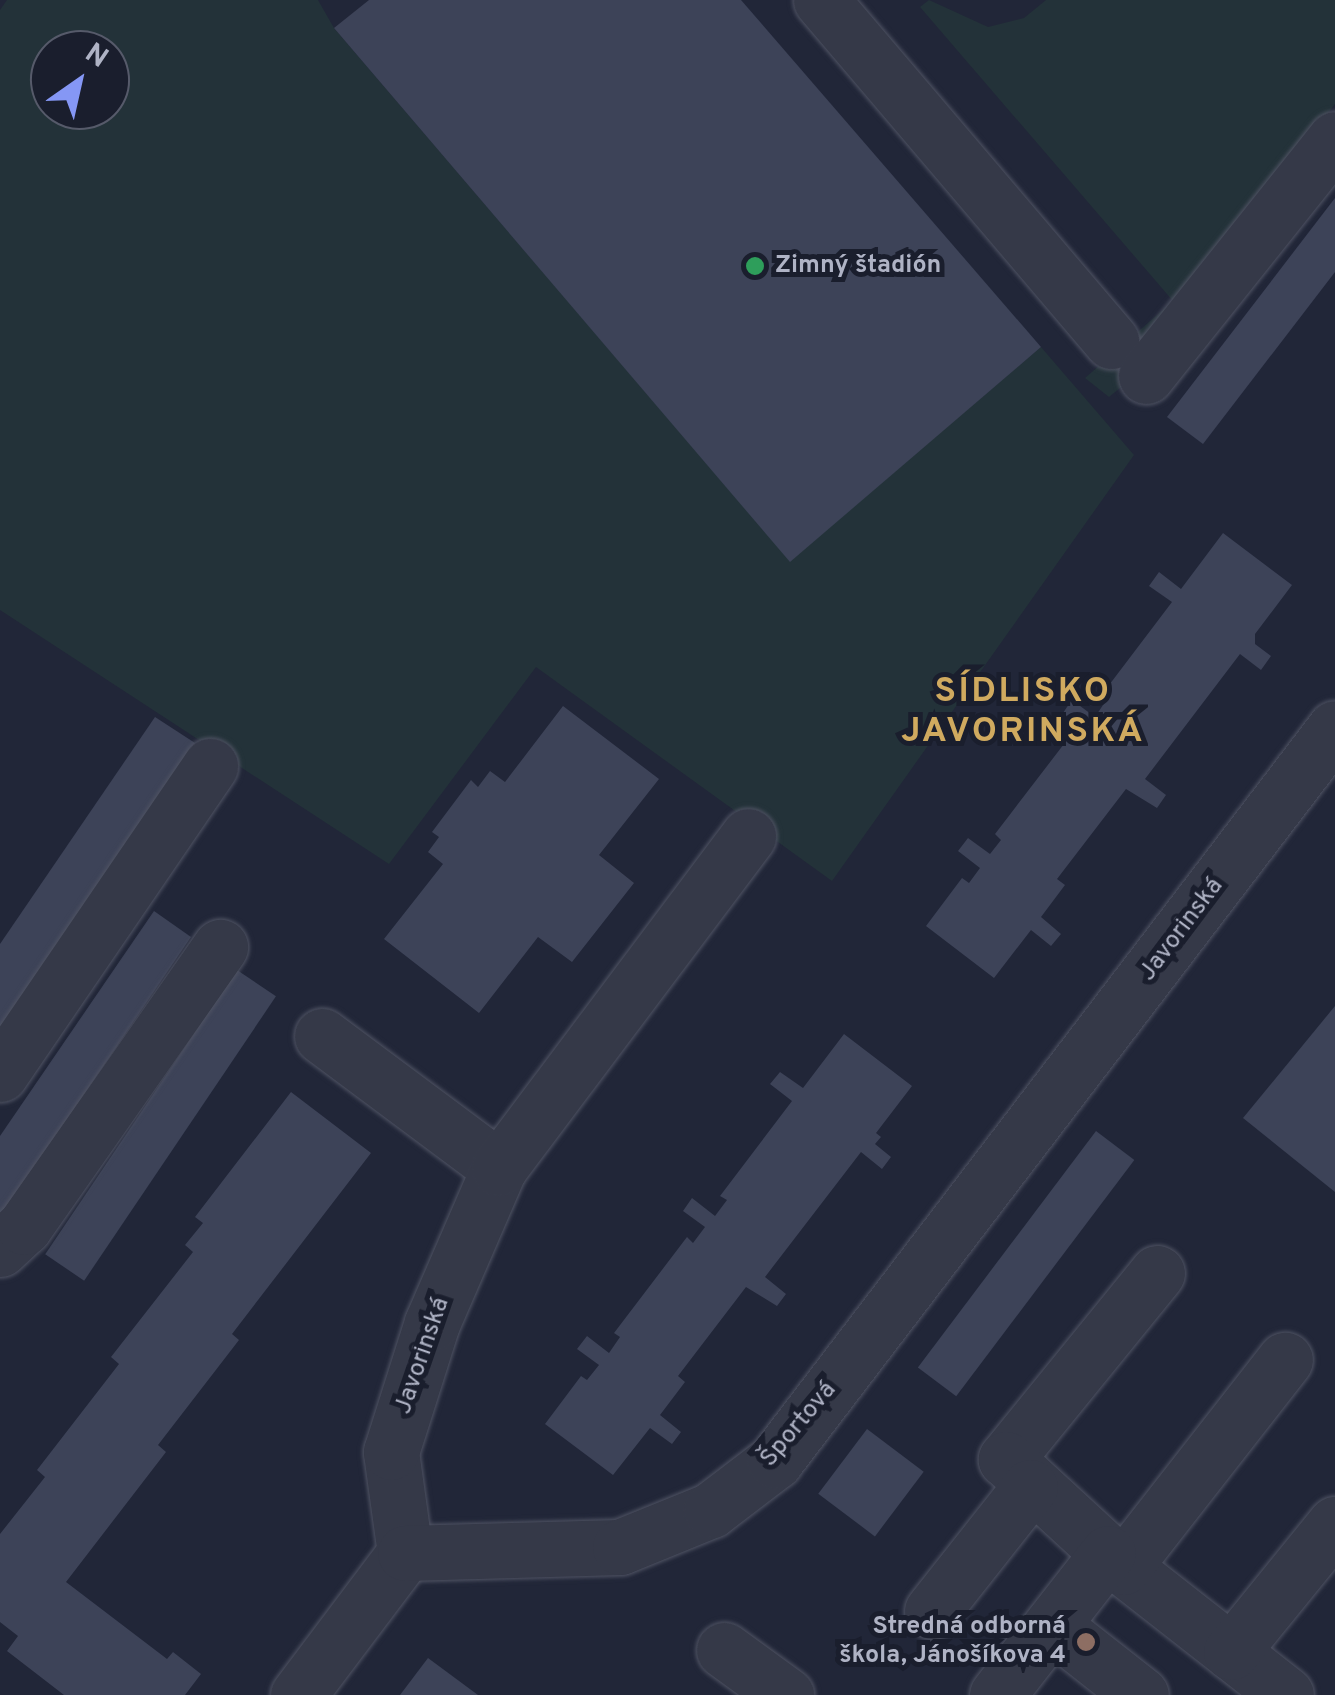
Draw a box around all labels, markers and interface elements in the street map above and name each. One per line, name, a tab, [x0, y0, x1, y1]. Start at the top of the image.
north arrow	[30, 30, 130, 130]
text: N	[77, 36, 114, 77]
place label: Zimný štadión	[775, 251, 941, 281]
marker: Zimný štadión	[744, 255, 766, 277]
district label: SÍDLISKO JAVORINSKÁ	[901, 671, 1145, 753]
street label: Javorinská	[1133, 872, 1231, 988]
street label: Javorinská	[389, 1294, 457, 1418]
street label: Športová	[755, 1376, 843, 1474]
place label: Stredná odborná škola, Jánošíkova 4	[839, 1613, 1066, 1672]
marker: Stredná odborná škola, Jánošíkova 4	[1075, 1631, 1097, 1653]

